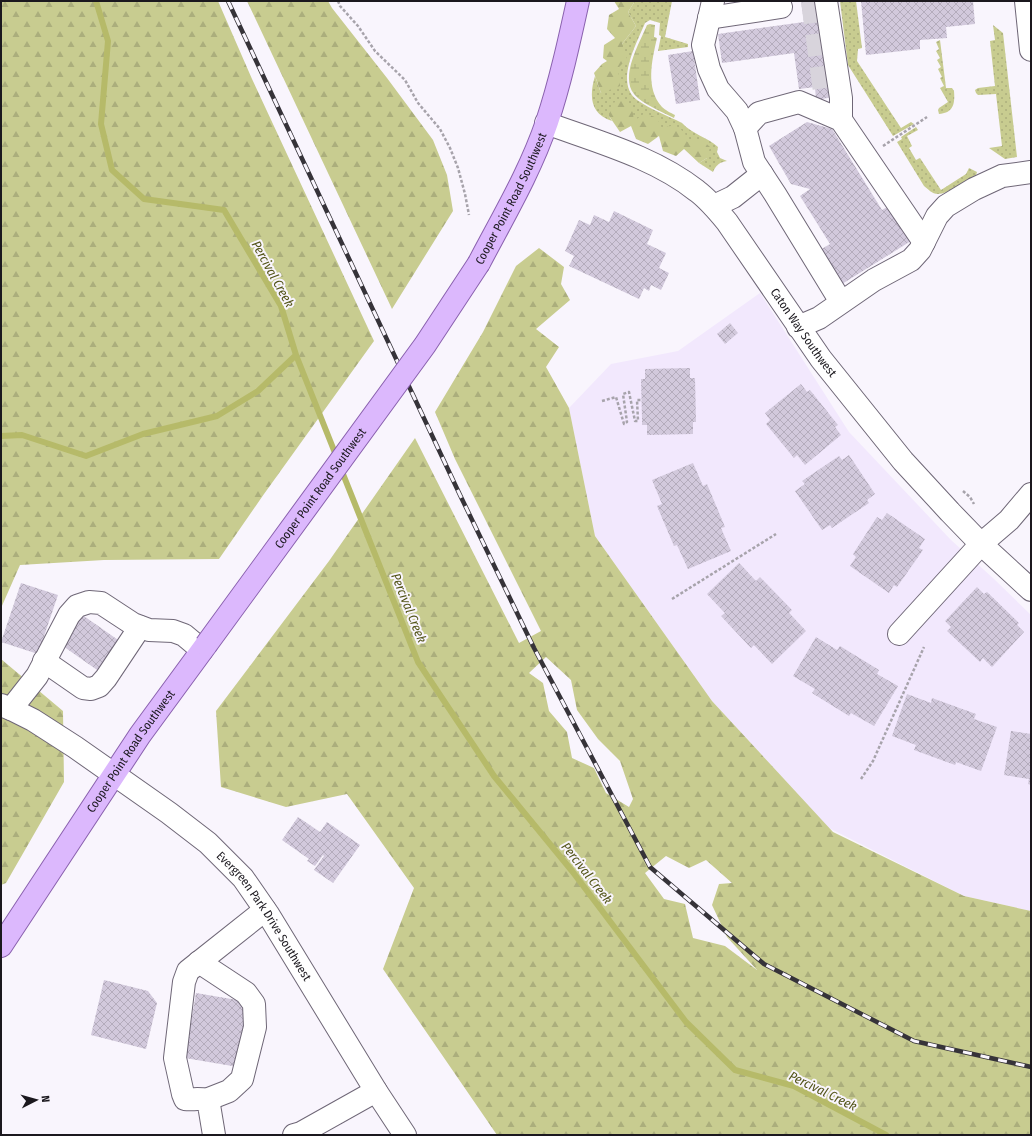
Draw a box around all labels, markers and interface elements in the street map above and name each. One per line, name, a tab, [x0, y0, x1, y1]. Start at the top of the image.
street label: Cooper Point Road Southwest	[472, 131, 550, 267]
water label: Percival Creek	[249, 238, 298, 310]
street label: Caton Way Southwest	[767, 285, 840, 380]
street label: Cooper Point Road Southwest	[272, 425, 369, 551]
water label: Percival Creek	[388, 571, 430, 645]
street label: Cooper Point Road Southwest	[84, 687, 178, 815]
water label: Percival Creek	[558, 839, 616, 907]
street label: Evergreen Park Drive Southwest	[214, 849, 314, 983]
water label: Percival Creek	[787, 1068, 860, 1114]
north arrow	[16, 1080, 56, 1120]
text: N	[39, 1095, 52, 1103]

